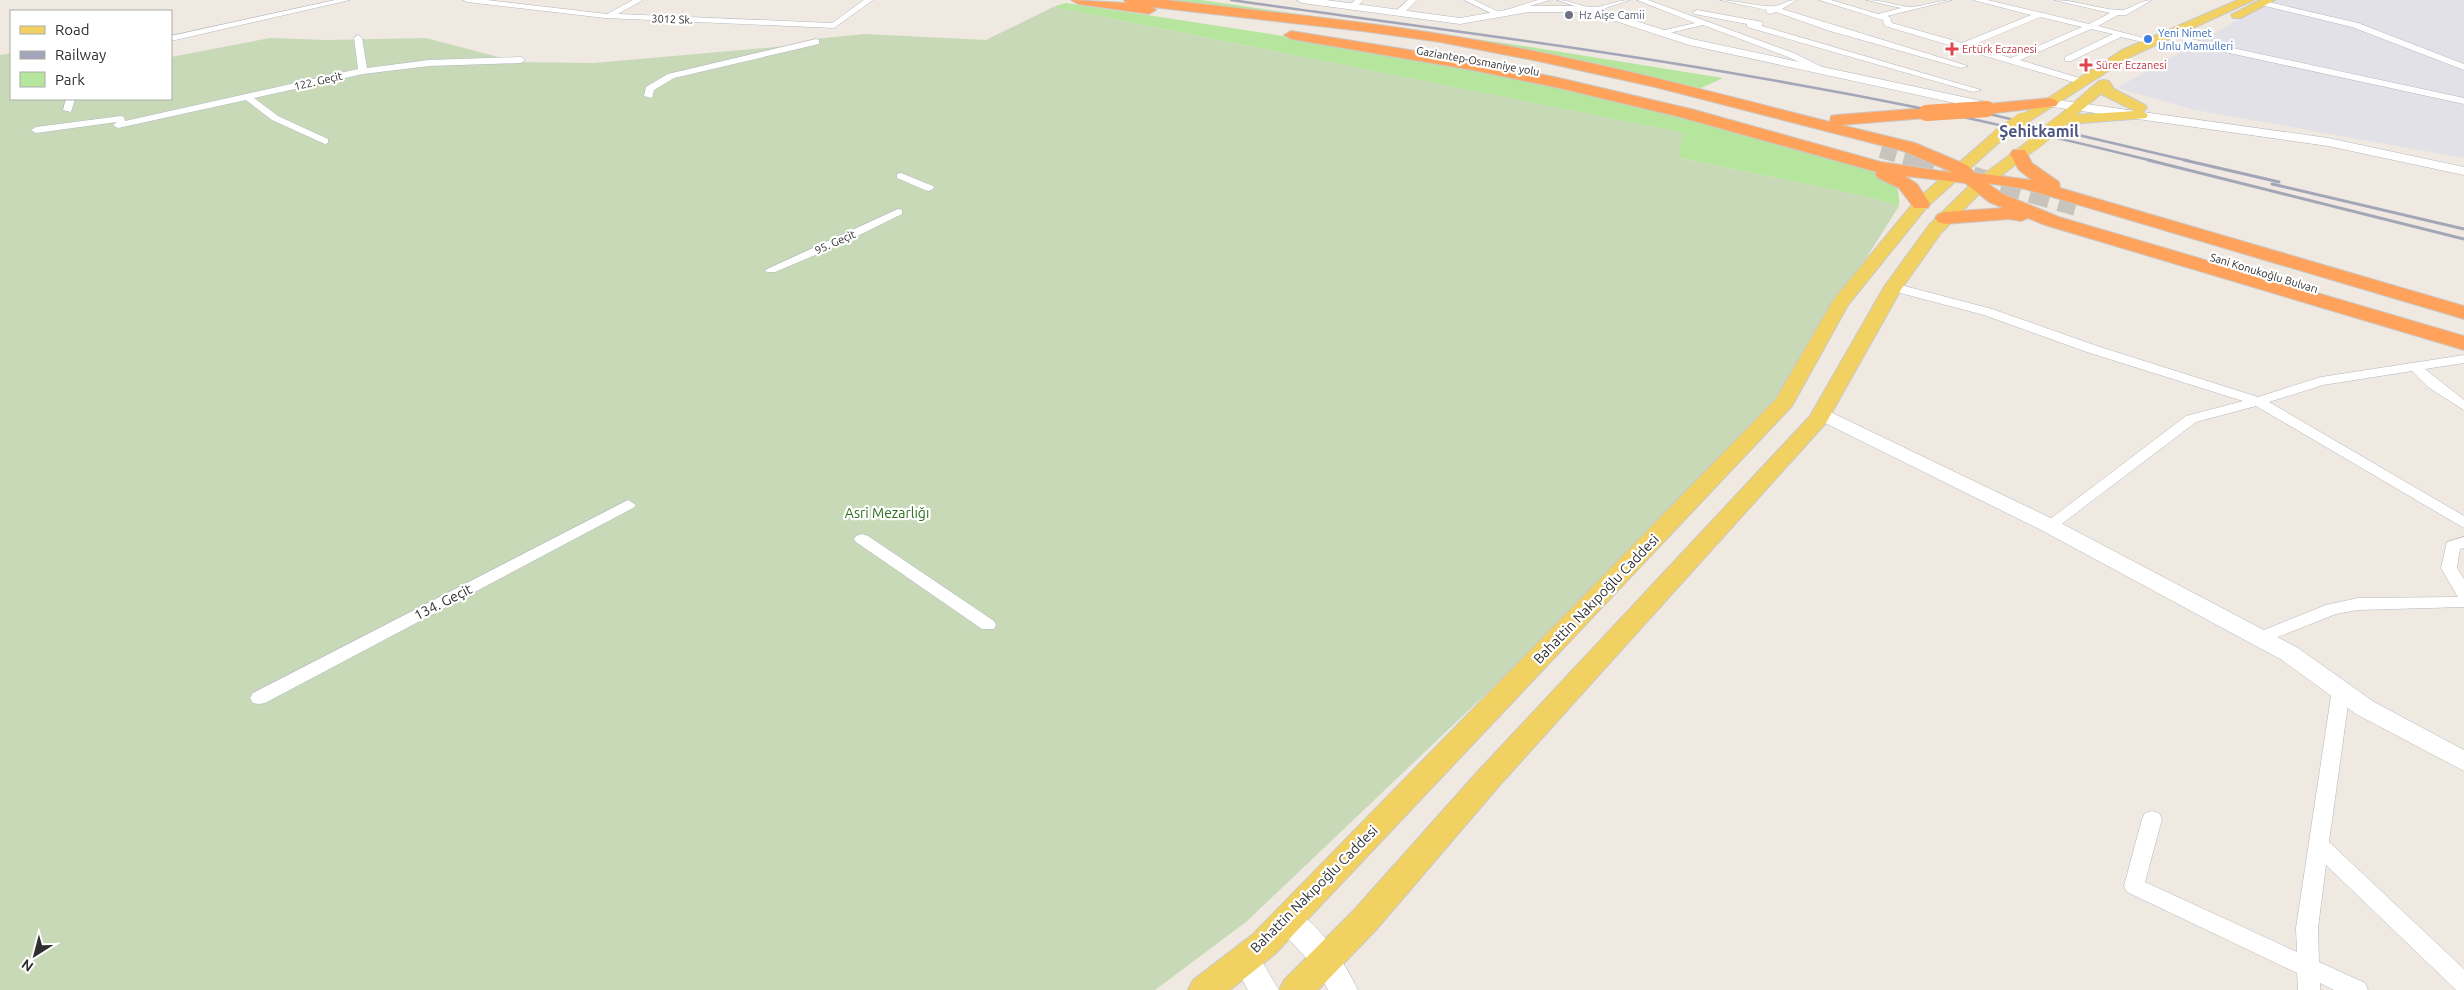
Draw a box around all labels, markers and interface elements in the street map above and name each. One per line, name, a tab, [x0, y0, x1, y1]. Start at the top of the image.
marker: Hz Aişe Camii	[1563, 9, 1575, 21]
place label: Hz Aişe Camii	[1579, 9, 1645, 21]
legend	[10, 10, 172, 100]
street label: 3012 Sk.	[651, 12, 693, 26]
text: Road	[55, 21, 90, 38]
place label: Yeni Nimet Unlu Mamulleri	[2158, 27, 2233, 52]
marker: Yeni Nimet Unlu Mamulleri	[2142, 33, 2154, 45]
marker: Ertürk Eczanesi	[1946, 43, 1958, 55]
place label: Ertürk Eczanesi	[1962, 43, 2037, 55]
street label: Gaziantep-Osmaniye yolu	[1416, 44, 1540, 78]
text: Railway	[55, 46, 106, 63]
marker: Sürer Eczanesi	[2080, 59, 2092, 71]
place label: Sürer Eczanesi	[2096, 59, 2167, 71]
street label: 122. Geçit	[293, 69, 344, 92]
text: Park	[55, 71, 85, 88]
district label: Şehitkamil	[1999, 122, 2079, 141]
street label: 95. Geçit	[813, 227, 858, 256]
street label: Sani Konukoğlu Bulvarı	[2209, 251, 2319, 295]
park label: Asri Mezarlığı	[845, 505, 929, 521]
street label: Bahattin Nakıpoğlu Caddesi	[1530, 531, 1662, 667]
street label: 134. Geçit	[411, 580, 475, 623]
street label: Bahattin Nakıpoğlu Caddesi	[1247, 822, 1381, 956]
north arrow	[10, 930, 60, 980]
text: N	[18, 956, 36, 975]

